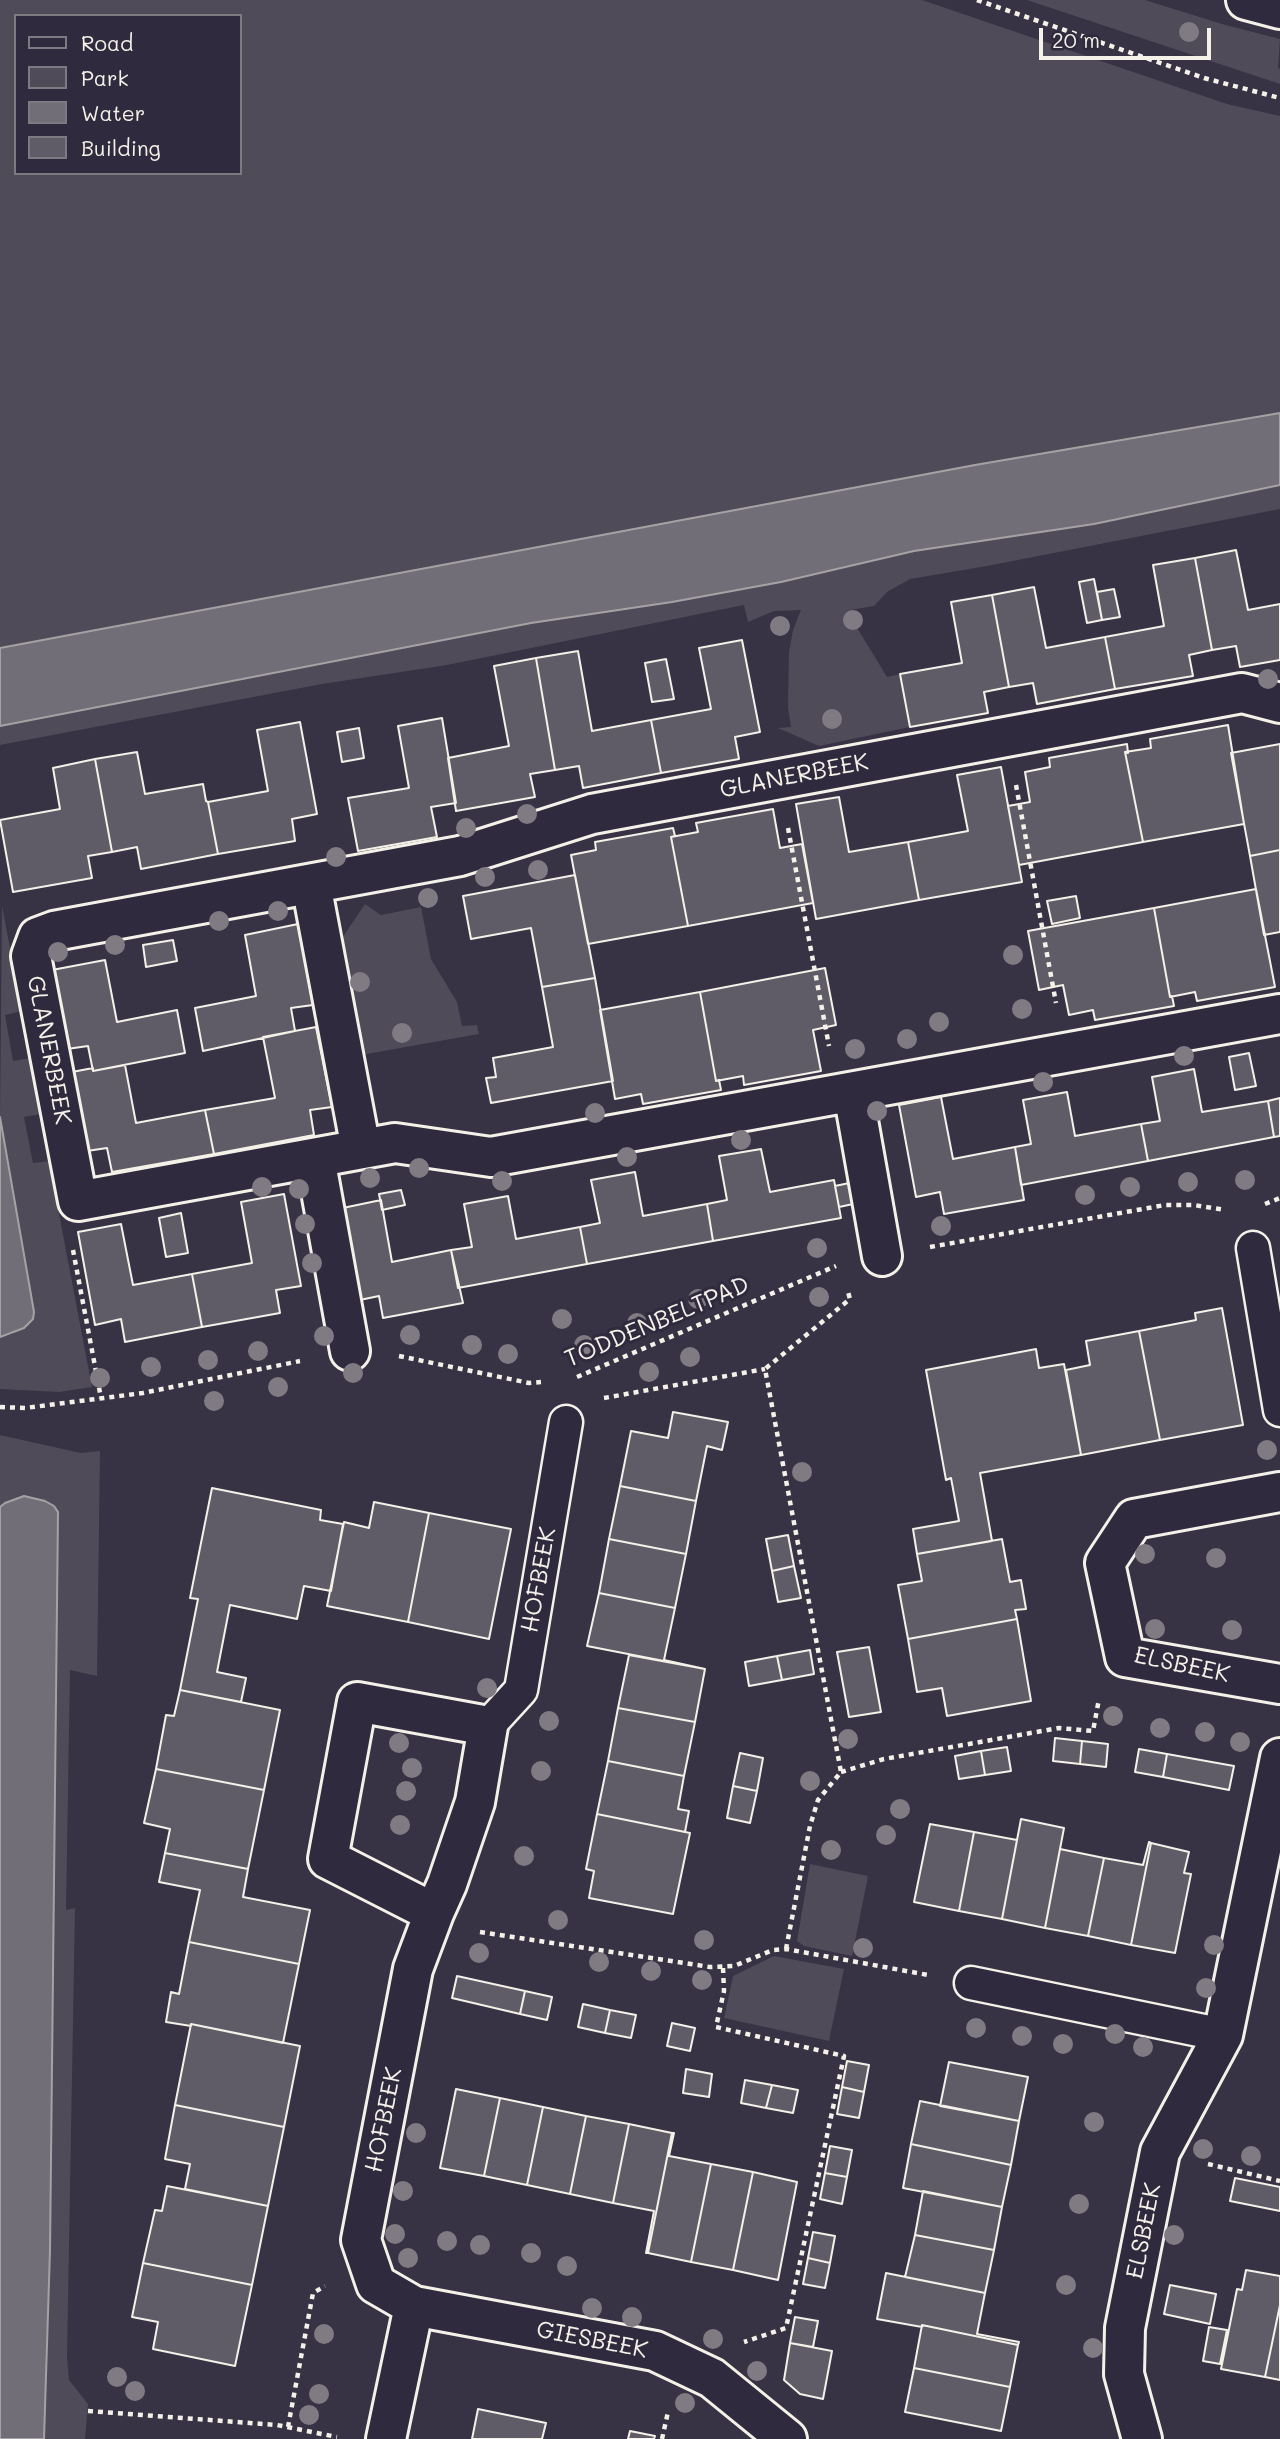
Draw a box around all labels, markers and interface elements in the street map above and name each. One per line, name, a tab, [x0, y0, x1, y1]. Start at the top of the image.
legend	[14, 14, 242, 175]
scale bar	[1042, 14, 1214, 58]
text: 20 m	[1052, 26, 1100, 53]
text: Road	[81, 29, 133, 56]
text: Park	[81, 64, 129, 91]
text: Water	[81, 99, 145, 126]
text: Building	[81, 134, 161, 161]
street label: GLANERBEEK	[717, 747, 871, 805]
street label: GLANERBEEK	[20, 973, 78, 1127]
street label: TODDENBELTPAD	[561, 1270, 753, 1374]
street label: HOFBEEK	[516, 1525, 562, 1635]
street label: ELSBEEK	[1132, 1641, 1232, 1689]
street label: HOFBEEK	[360, 2065, 408, 2175]
street label: ELSBEEK	[1121, 2181, 1167, 2281]
street label: GIESBEEK	[534, 2315, 650, 2365]

